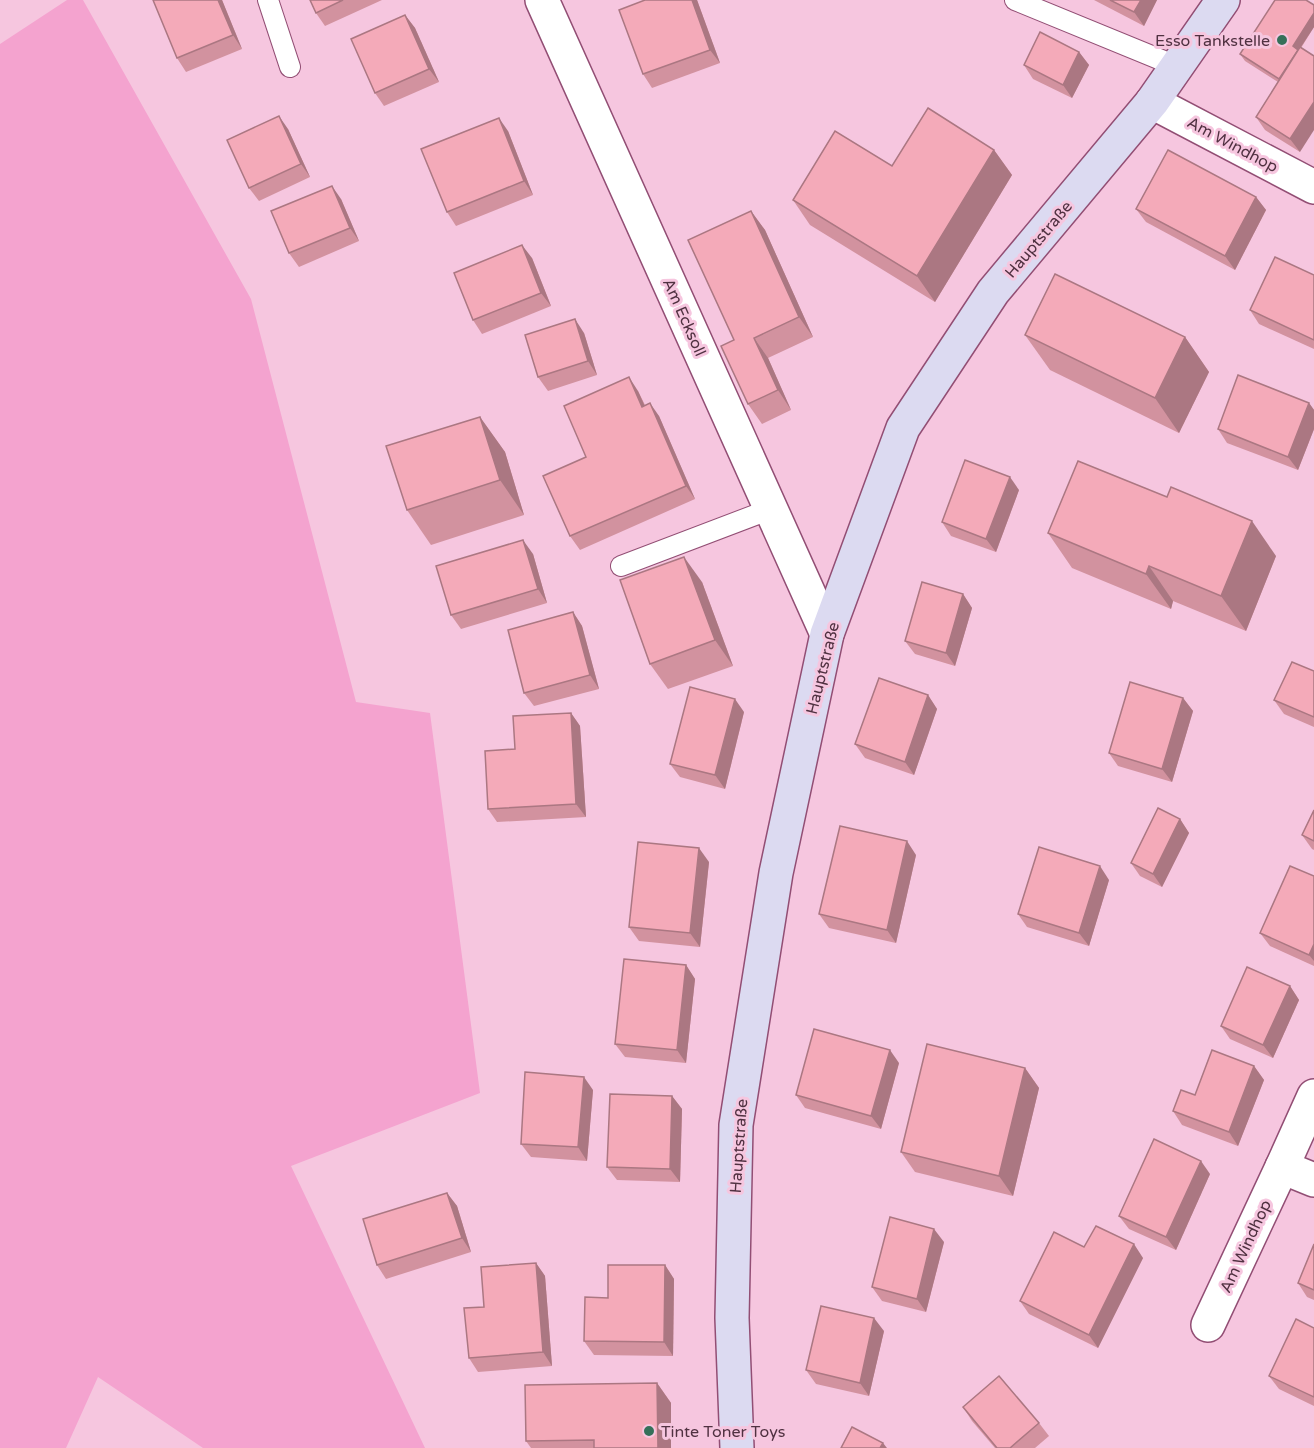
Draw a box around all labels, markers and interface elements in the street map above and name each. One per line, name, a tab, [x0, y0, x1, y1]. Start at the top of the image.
place label: Esso Tankstelle	[1155, 31, 1270, 51]
marker: Esso Tankstelle	[1275, 33, 1289, 47]
street label: Am Windhop	[1184, 113, 1281, 177]
street label: Hauptstraße	[1001, 197, 1077, 282]
street label: Am Ecksoll	[658, 275, 710, 359]
street label: Hauptstraße	[802, 620, 844, 717]
street label: Hauptstraße	[726, 1098, 752, 1194]
street label: Am Windhop	[1216, 1197, 1276, 1296]
place label: Tinte Toner Toys	[661, 1422, 785, 1442]
marker: Tinte Toner Toys	[642, 1424, 656, 1438]

